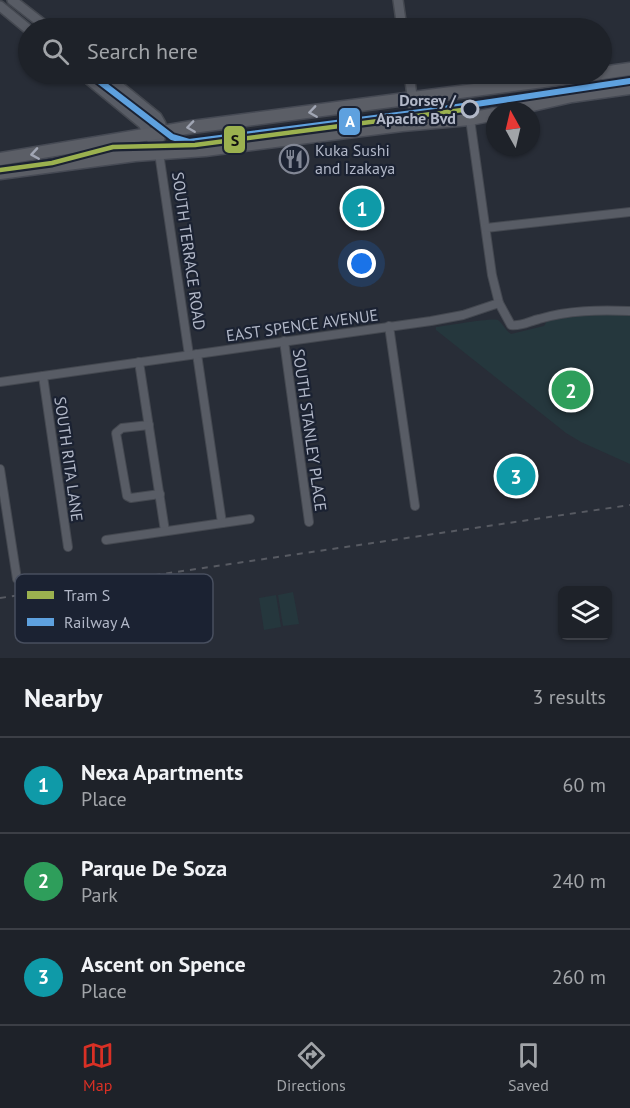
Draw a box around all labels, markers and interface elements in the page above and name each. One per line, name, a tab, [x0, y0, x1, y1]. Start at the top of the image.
search box	[18, 18, 612, 84]
icon: search	[39, 35, 72, 68]
text: Search here	[87, 37, 198, 65]
place label: Dorsey / Apache Bvd	[376, 90, 456, 128]
marker: Dorsey / Apache Bvd	[461, 100, 479, 118]
north arrow	[486, 102, 540, 156]
one-way arrow	[309, 106, 318, 118]
line badge: A	[338, 107, 361, 136]
text: A	[345, 111, 355, 131]
one-way arrow	[186, 120, 196, 132]
line badge: S	[223, 125, 246, 154]
text: S	[231, 130, 239, 150]
place label: Kuka Sushi and Izakaya	[315, 140, 395, 178]
restaurant icon: Kuka Sushi and Izakaya	[278, 143, 310, 175]
one-way arrow	[30, 148, 39, 160]
street label: SOUTH TERRACE ROAD	[168, 171, 210, 331]
pin: 1	[342, 186, 382, 230]
your location	[347, 249, 376, 278]
street label: EAST SPENCE AVENUE	[225, 304, 379, 346]
street label: SOUTH STANLEY PLACE	[289, 347, 331, 513]
pin: 2	[552, 368, 590, 412]
street label: SOUTH RITA LANE	[50, 395, 88, 523]
pin: 3	[496, 454, 536, 498]
legend	[15, 574, 213, 643]
text: Tram S	[64, 585, 110, 605]
map controls	[558, 586, 612, 640]
button: layers	[558, 586, 612, 640]
text: Railway A	[64, 612, 131, 632]
text: Nearby	[24, 681, 102, 714]
text: 3 results	[533, 684, 606, 710]
text: Nexa Apartments	[81, 758, 243, 786]
text: 1	[38, 772, 49, 798]
text: 60 m	[563, 772, 606, 798]
text: Place	[81, 786, 127, 812]
text: Parque De Soza	[81, 854, 227, 882]
text: 2	[38, 868, 49, 894]
text: 240 m	[552, 868, 606, 894]
text: Park	[81, 882, 118, 908]
text: Ascent on Spence	[81, 950, 246, 978]
text: 3	[38, 964, 49, 990]
text: 260 m	[552, 964, 606, 990]
text: Place	[81, 978, 127, 1004]
tab: Map	[81, 1039, 114, 1095]
tab: Directions	[277, 1039, 346, 1095]
tab: Saved	[508, 1039, 549, 1095]

